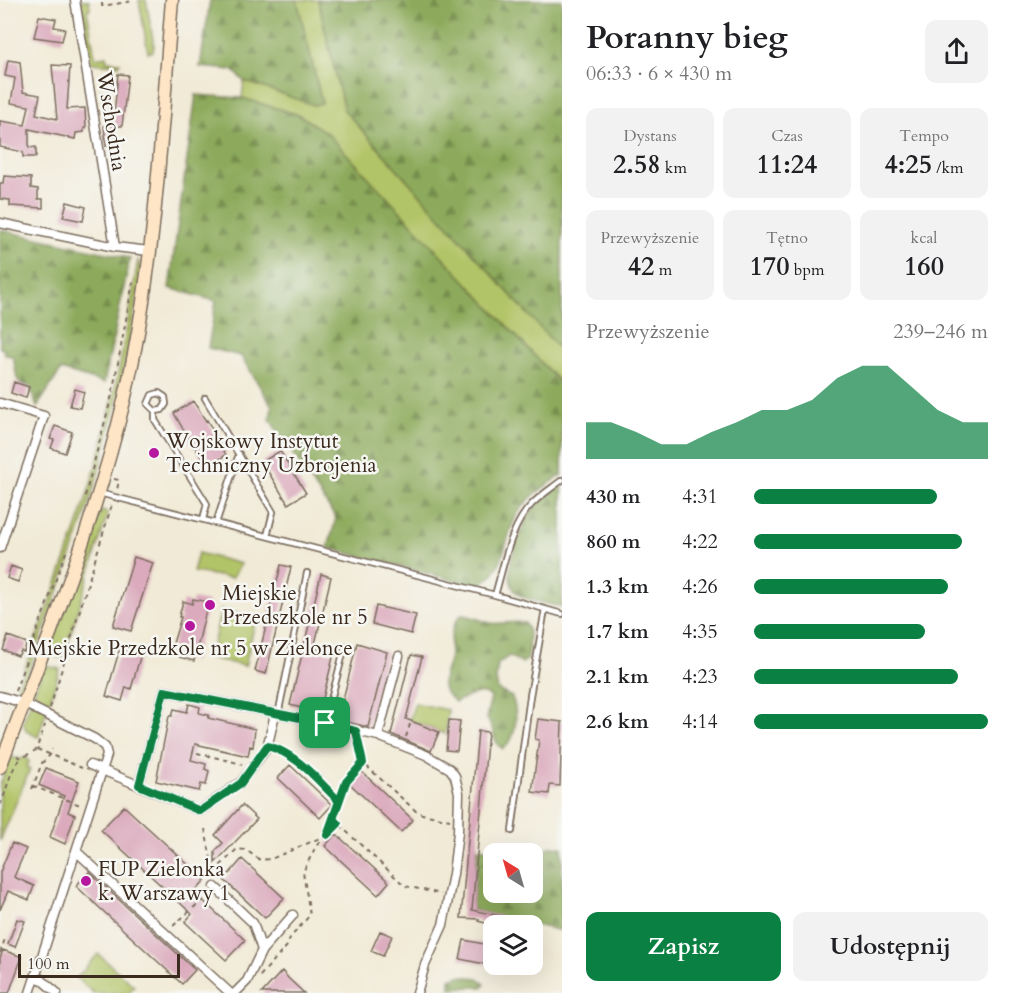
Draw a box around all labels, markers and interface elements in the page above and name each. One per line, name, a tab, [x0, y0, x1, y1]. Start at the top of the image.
text: Poranny bieg	[586, 15, 788, 60]
button: share	[925, 20, 988, 83]
text: 06:33 · 6 × 430 m	[586, 60, 732, 87]
street label: Wschodnia	[89, 68, 134, 173]
text: Dystans	[623, 125, 677, 147]
text: Czas	[771, 125, 803, 147]
text: Tempo	[899, 125, 949, 147]
text: 2.58	[613, 147, 661, 182]
text: 11:24	[757, 147, 817, 182]
text: 4:25	[884, 147, 932, 182]
text: km	[661, 157, 687, 179]
text: /km	[932, 157, 964, 179]
text: Przewyższenie	[601, 227, 699, 249]
text: Tętno	[766, 227, 808, 249]
text: kcal	[911, 227, 937, 249]
text: 42	[628, 249, 654, 284]
text: 170	[750, 249, 790, 284]
text: 160	[904, 249, 944, 284]
text: m	[654, 259, 672, 281]
text: bpm	[790, 259, 824, 281]
text: Przewyższenie	[586, 318, 709, 345]
text: 239–246 m	[893, 318, 988, 345]
place label: Wojskowy Instytut Techniczny Uzbrojenia	[165, 427, 377, 480]
marker: Wojskowy Instytut Techniczny Uzbrojenia	[147, 446, 161, 460]
text: 430 m	[586, 483, 641, 510]
text: 4:31	[682, 483, 718, 510]
text: 860 m	[586, 528, 641, 555]
text: 4:22	[682, 528, 718, 555]
text: 1.3 km	[586, 573, 649, 600]
text: 4:26	[682, 573, 718, 600]
place label: Miejskie Przedszkole nr 5	[222, 579, 368, 632]
marker: Miejskie Przedszkole nr 5	[203, 598, 217, 612]
text: 1.7 km	[586, 618, 649, 645]
text: 4:35	[682, 618, 718, 645]
marker: Miejskie Przedzkole nr 5 w Zielonce	[183, 619, 197, 633]
place label: Miejskie Przedzkole nr 5 w Zielonce	[27, 634, 353, 663]
text: 2.1 km	[586, 663, 649, 690]
text: 4:23	[682, 663, 718, 690]
pin	[299, 697, 350, 748]
icon: arrive	[308, 706, 341, 739]
text: 2.6 km	[586, 708, 649, 735]
text: 4:14	[682, 708, 718, 735]
north arrow	[483, 843, 543, 903]
map controls	[483, 843, 543, 975]
place label: FUP Zielonka k. Warszawy 1	[98, 855, 230, 908]
marker: FUP Zielonka k. Warszawy 1	[79, 874, 93, 888]
button: Zapisz	[586, 912, 781, 981]
button: Udostępnij	[793, 912, 988, 981]
button: layers	[483, 915, 543, 975]
scale bar	[18, 951, 180, 978]
text: 100 m	[27, 953, 69, 975]

